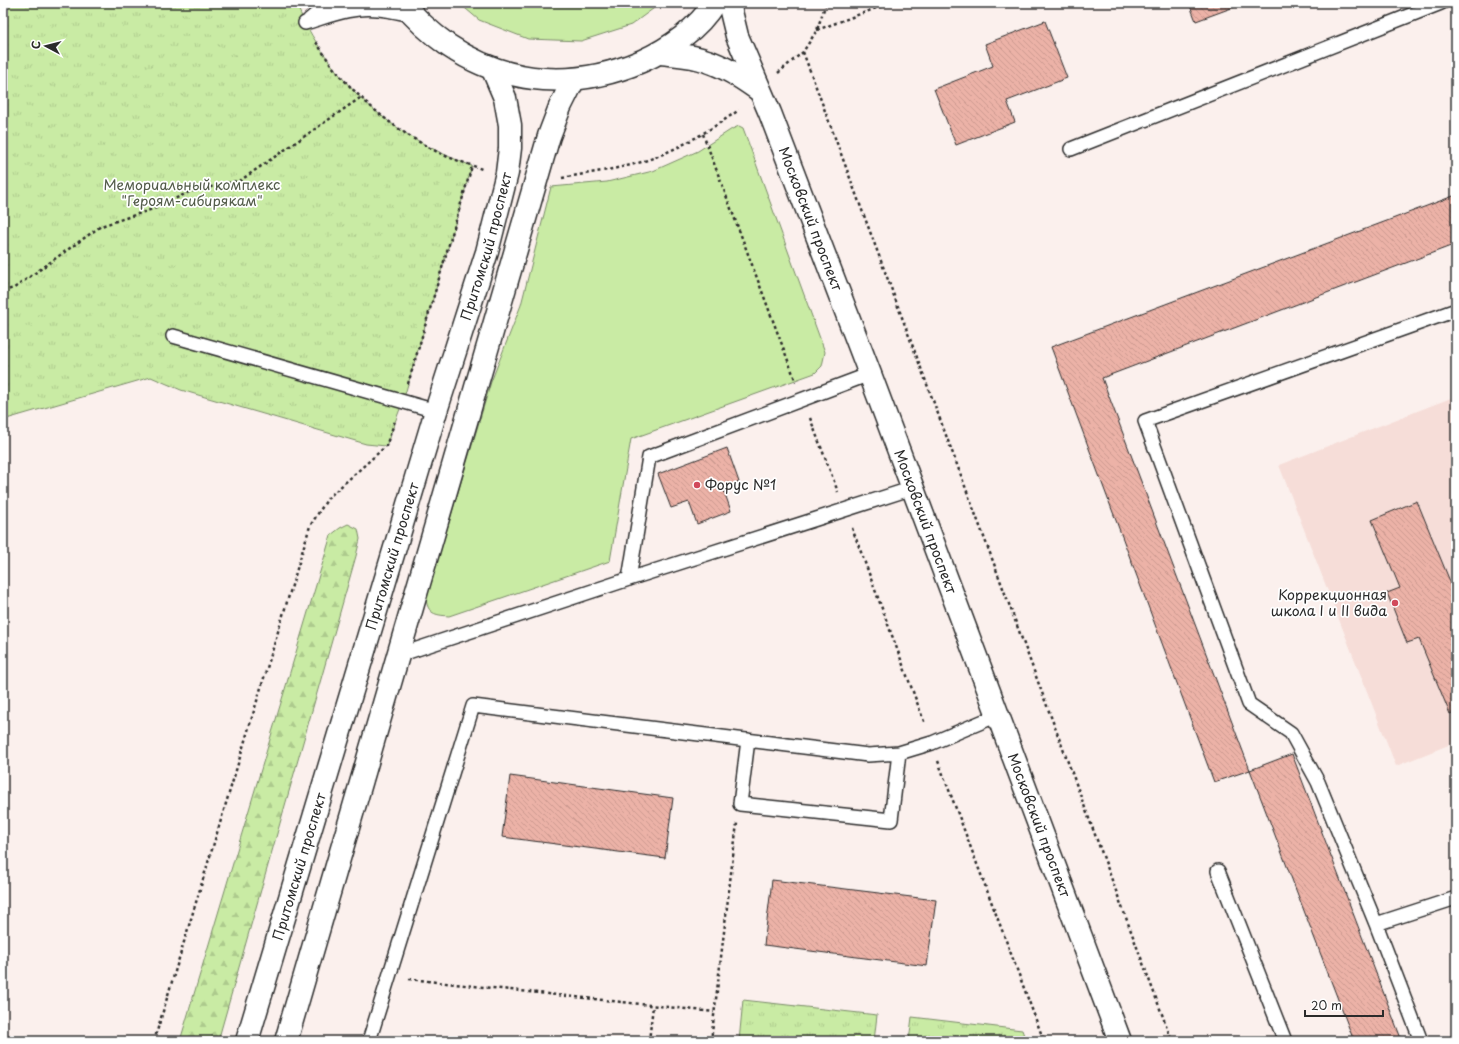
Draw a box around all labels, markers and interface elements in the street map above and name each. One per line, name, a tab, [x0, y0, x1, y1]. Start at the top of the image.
north arrow	[26, 26, 66, 66]
text: С	[27, 40, 45, 50]
street label: Московский проспект	[774, 144, 848, 294]
street label: Притомский проспект	[455, 170, 517, 323]
park label: Мемориальный комплекс "Героям-сибирякам"	[104, 174, 280, 211]
street label: Московский проспект	[889, 446, 963, 597]
place label: Форус №1	[705, 474, 776, 495]
street label: Притомский проспект	[360, 480, 424, 633]
marker: Форус №1	[692, 480, 702, 490]
place label: Коррекционная школа I и II вида	[1271, 584, 1387, 621]
marker: Коррекционная школа I и II вида	[1390, 598, 1400, 608]
street label: Московский проспект	[1003, 750, 1076, 900]
street label: Притомский проспект	[267, 790, 331, 943]
scale bar	[1305, 992, 1383, 1018]
text: 20 m	[1311, 996, 1342, 1014]

